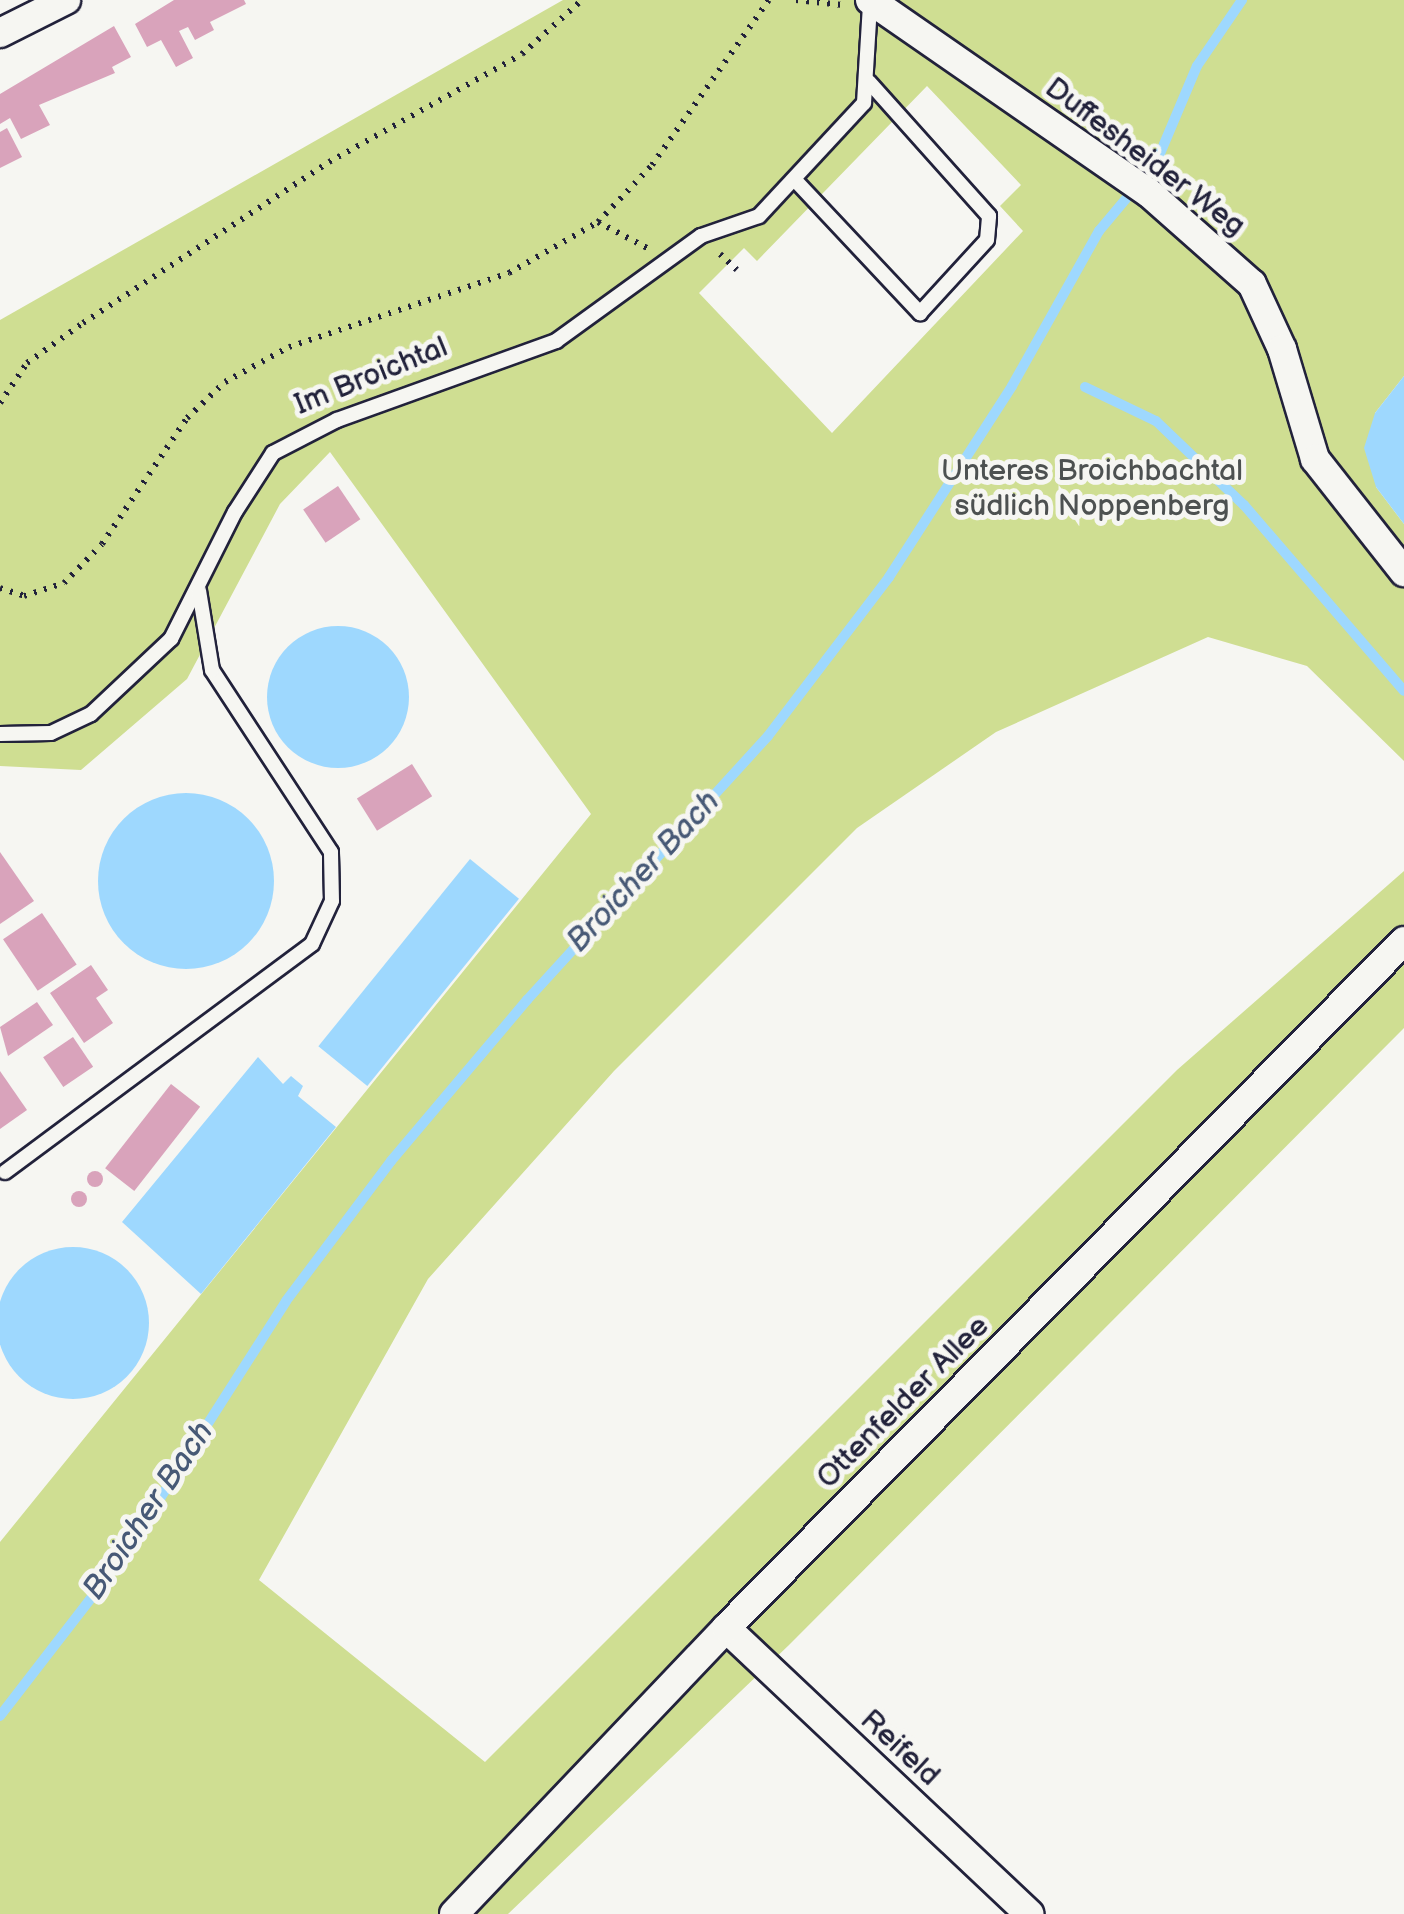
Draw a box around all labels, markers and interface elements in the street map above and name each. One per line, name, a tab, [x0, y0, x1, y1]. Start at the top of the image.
street label: Duffesheider Weg	[1037, 70, 1253, 244]
street label: Im Broichtal	[289, 329, 453, 423]
park label: Unteres Broichbachtal südlich Noppenberg	[941, 453, 1243, 524]
water label: Broicher Bach	[560, 783, 728, 961]
street label: Ottenfelder Allee	[809, 1308, 997, 1496]
water label: Broicher Bach	[75, 1415, 223, 1607]
street label: Reifeld	[853, 1702, 947, 1794]

